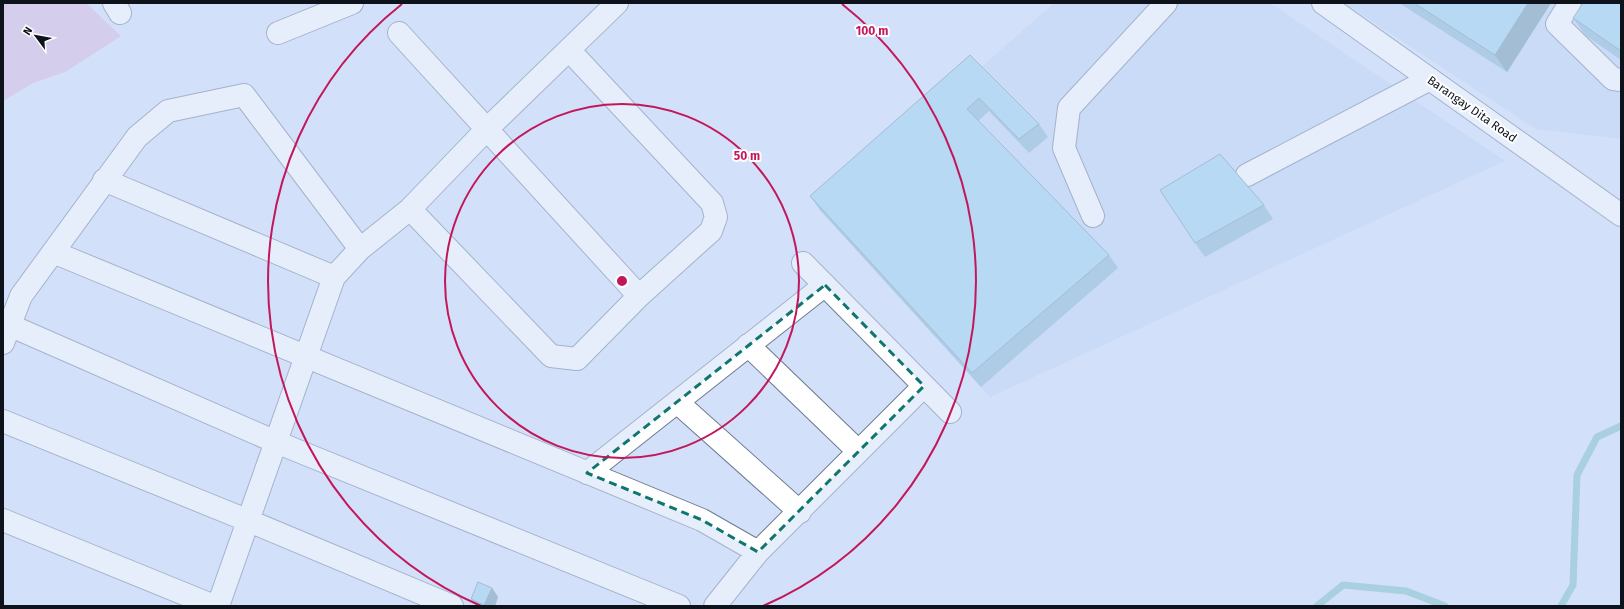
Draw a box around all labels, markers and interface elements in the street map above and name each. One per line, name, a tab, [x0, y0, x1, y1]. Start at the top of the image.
north arrow	[16, 16, 56, 56]
text: N	[20, 24, 35, 38]
text: 100 m	[856, 24, 888, 38]
street label: Barangay Dita Road	[1425, 73, 1519, 145]
text: 50 m	[734, 149, 760, 163]
centre of rings	[615, 274, 629, 288]

